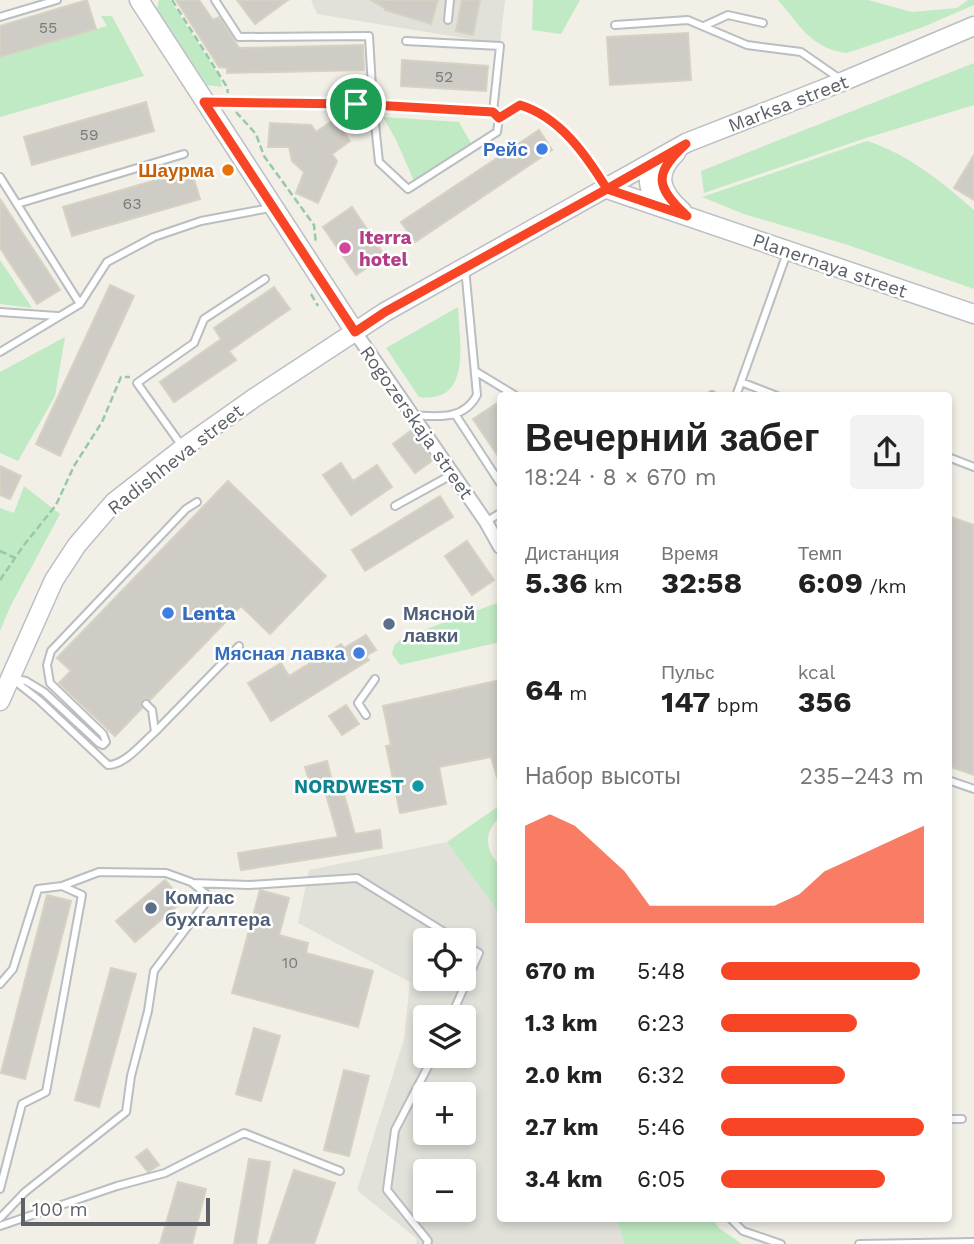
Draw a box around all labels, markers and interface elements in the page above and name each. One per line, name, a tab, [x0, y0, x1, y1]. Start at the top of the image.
house number: 55	[39, 18, 57, 37]
house number: 52	[435, 67, 453, 86]
street label: Marksa street	[725, 70, 852, 137]
pin	[326, 74, 386, 134]
icon: arrive	[337, 85, 375, 123]
house number: 59	[79, 125, 99, 144]
place label: Рейс	[483, 138, 528, 161]
marker: Рейс	[534, 141, 550, 157]
place label: Шаурма	[138, 159, 214, 182]
marker: Шаурма	[220, 162, 236, 178]
house number: 63	[122, 194, 142, 213]
place label: Iterra hotel	[359, 226, 412, 271]
street label: Planernaya street	[750, 228, 910, 303]
marker: Iterra hotel	[337, 240, 353, 256]
street label: Rogozerskaja street	[355, 341, 478, 503]
street label: Radishheva street	[103, 399, 248, 520]
button: share	[850, 415, 924, 489]
text: Вечерний забег	[525, 416, 820, 460]
text: 18:24 · 8 × 670 m	[525, 464, 717, 491]
text: Дистанция	[525, 542, 619, 565]
text: Время	[661, 542, 719, 565]
text: Темп	[798, 542, 842, 565]
text: 5.36	[525, 565, 587, 600]
text: 32:58	[661, 565, 742, 600]
text: 6:09	[798, 565, 863, 600]
text: km	[587, 575, 623, 598]
text: /km	[863, 575, 907, 598]
place label: Lenta	[182, 602, 236, 625]
place label: Мясной лавки	[403, 602, 475, 647]
marker: Lenta	[160, 605, 176, 621]
marker: Мясной лавки	[381, 616, 397, 632]
place label: Мясная лавка	[215, 642, 345, 665]
marker: Мясная лавка	[351, 645, 367, 661]
text: Пульс	[661, 661, 715, 684]
text: kcal	[798, 661, 835, 684]
text: 64	[525, 672, 563, 707]
text: m	[563, 682, 587, 705]
text: 147	[661, 684, 710, 719]
text: 356	[798, 684, 851, 719]
text: bpm	[710, 694, 759, 717]
text: Набор высоты	[525, 763, 681, 790]
text: 235–243 m	[800, 763, 924, 790]
place label: NORDWEST	[294, 775, 404, 798]
marker: NORDWEST	[410, 778, 426, 794]
place label: Компас бухгалтера	[165, 886, 271, 931]
marker: Компас бухгалтера	[143, 900, 159, 916]
map controls	[413, 928, 476, 1222]
button: locate	[413, 928, 476, 991]
house number: 10	[282, 953, 298, 972]
text: 670 m	[525, 958, 595, 985]
text: 5:48	[637, 958, 685, 985]
button: layers	[413, 1005, 476, 1068]
text: 1.3 km	[525, 1010, 598, 1037]
text: 6:23	[637, 1010, 685, 1037]
text: 2.0 km	[525, 1062, 603, 1089]
text: 6:32	[637, 1062, 685, 1089]
button: +	[413, 1082, 476, 1145]
text: 2.7 km	[525, 1114, 599, 1141]
text: 5:46	[637, 1114, 685, 1141]
button: −	[413, 1159, 476, 1222]
text: 3.4 km	[525, 1166, 603, 1193]
text: 6:05	[637, 1166, 685, 1193]
scale bar	[21, 1195, 210, 1227]
text: 100 m	[32, 1198, 88, 1221]

